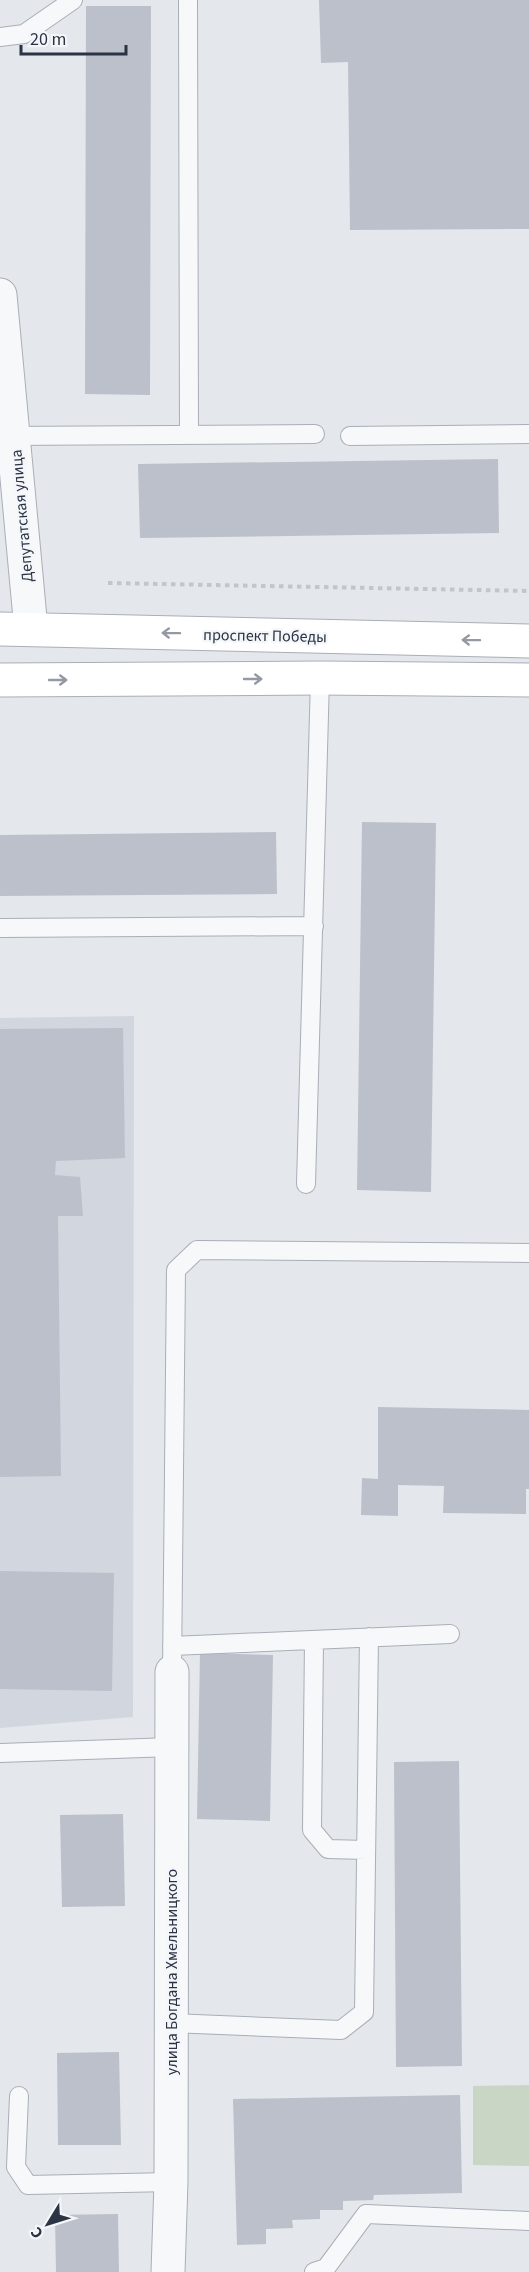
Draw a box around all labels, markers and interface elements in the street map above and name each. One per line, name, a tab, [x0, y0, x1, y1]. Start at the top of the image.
scale bar	[21, 18, 126, 56]
text: 20 m	[30, 27, 66, 52]
street label: Депутатская улица	[5, 449, 39, 583]
street label: проспект Победы	[203, 624, 327, 648]
one-way arrow	[161, 627, 181, 638]
one-way arrow	[461, 634, 481, 645]
one-way arrow	[243, 673, 263, 685]
one-way arrow	[48, 674, 68, 686]
street label: улица Богдана Хмельницкого	[161, 1869, 183, 2075]
north arrow	[18, 2194, 78, 2254]
text: С	[25, 2222, 49, 2243]

